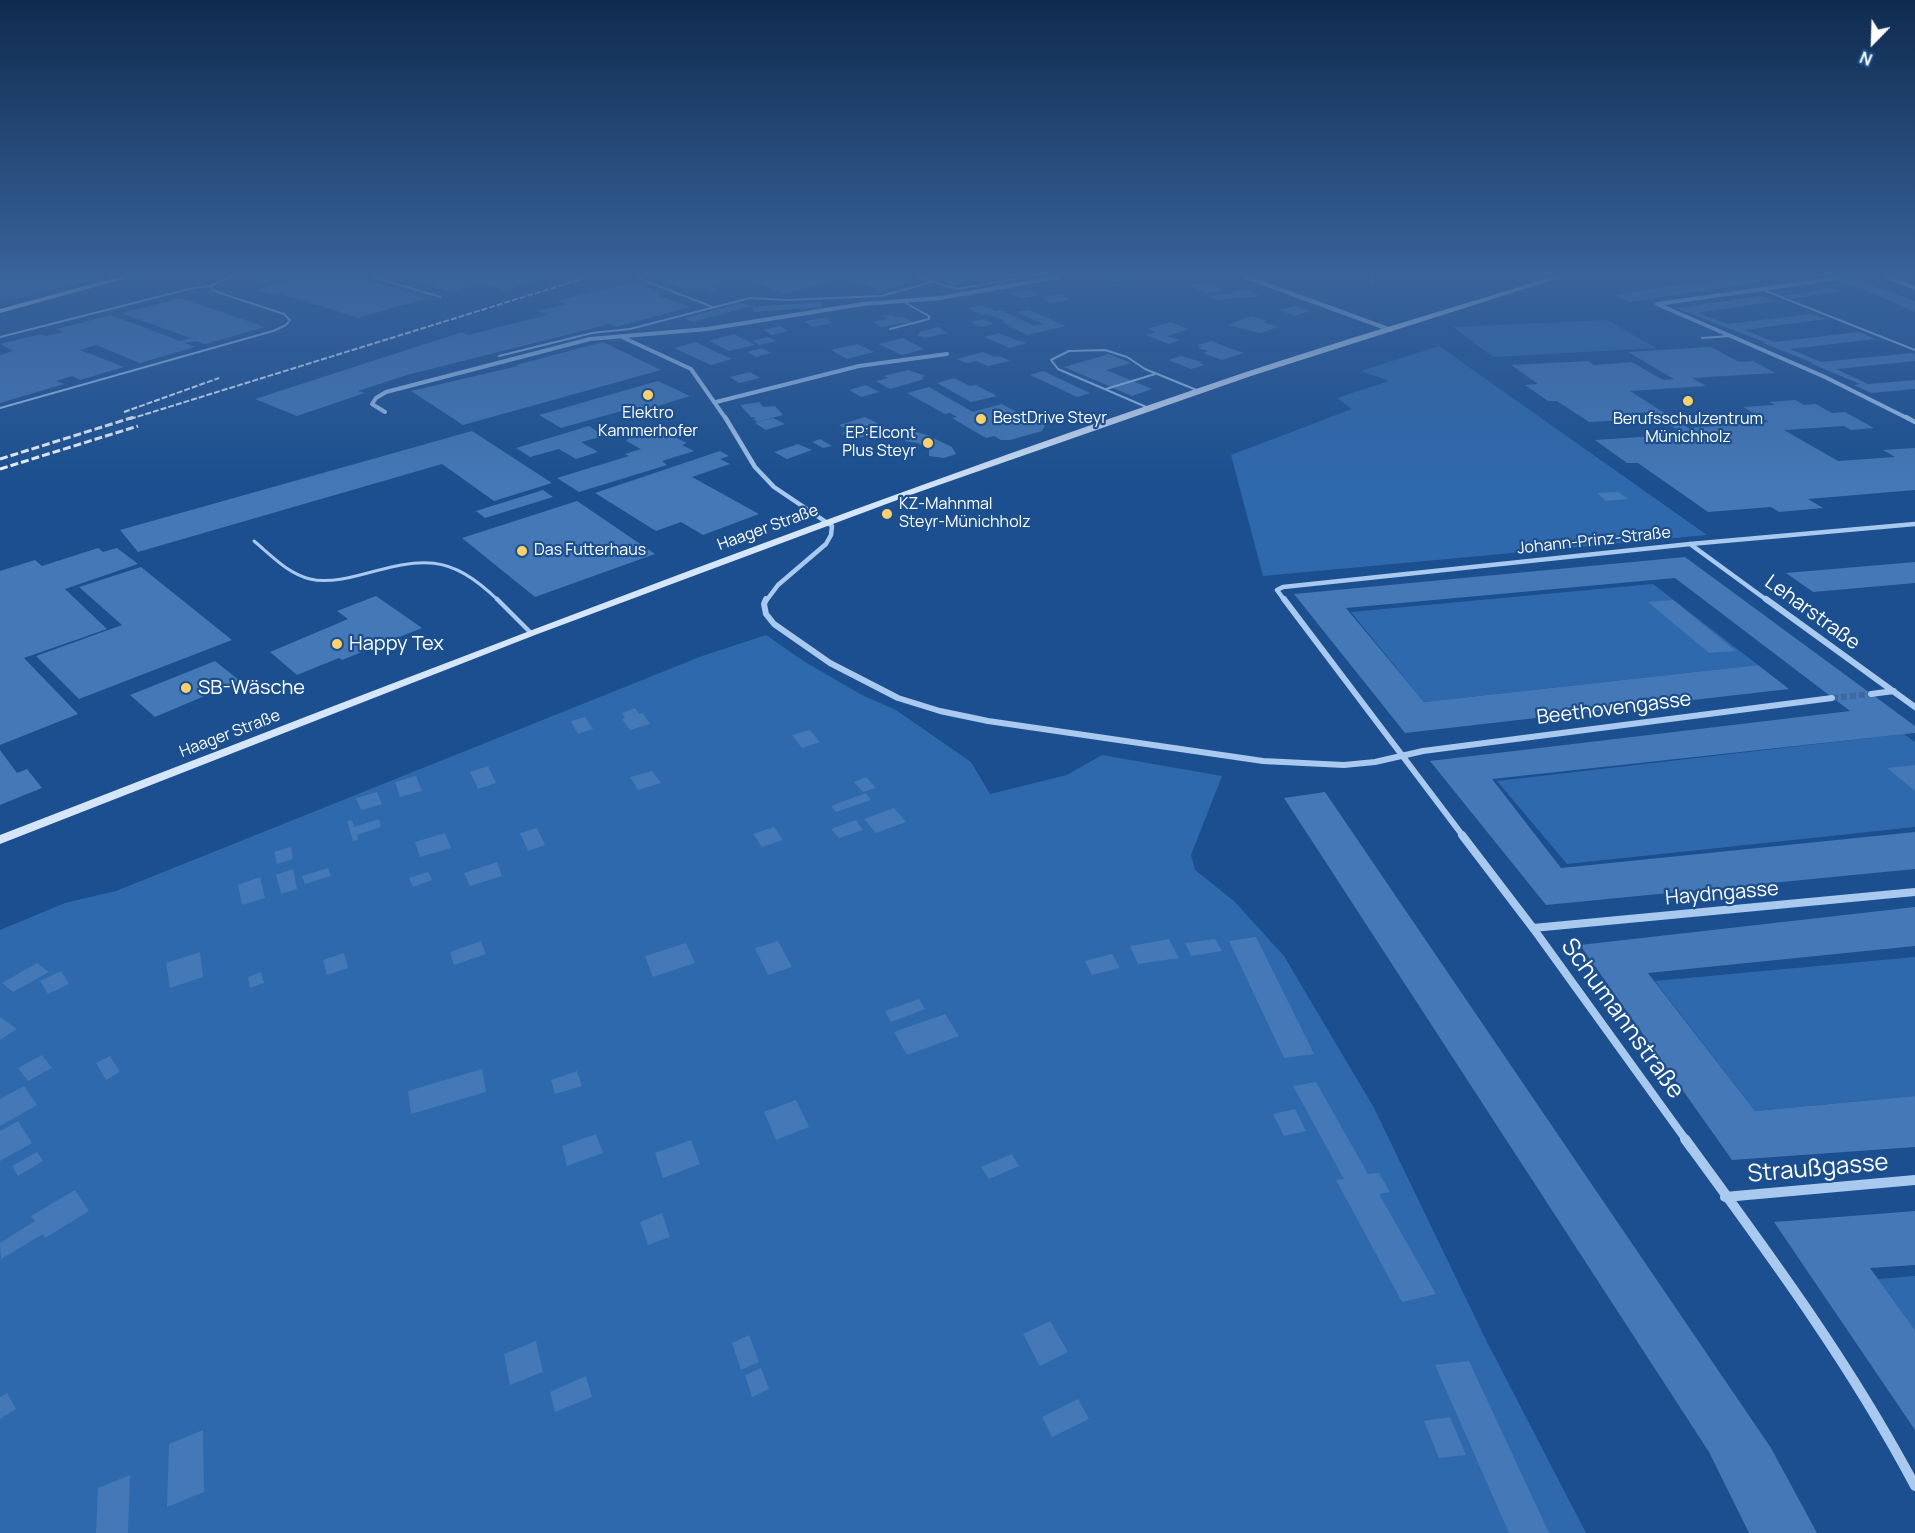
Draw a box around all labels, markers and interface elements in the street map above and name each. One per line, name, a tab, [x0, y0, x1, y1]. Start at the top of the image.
north arrow	[1843, 12, 1903, 72]
text: N	[1856, 46, 1876, 71]
marker: Elektro Kammerhofer	[641, 388, 655, 402]
marker: Berufsschulzentrum Münichholz	[1681, 394, 1695, 408]
place label: Elektro Kammerhofer	[598, 404, 698, 442]
place label: BestDrive Steyr	[993, 409, 1107, 429]
place label: Berufsschulzentrum Münichholz	[1613, 410, 1763, 448]
marker: BestDrive Steyr	[974, 412, 988, 426]
place label: EP:Elcont Plus Steyr	[842, 424, 916, 462]
marker: EP:Elcont Plus Steyr	[921, 436, 935, 450]
place label: KZ-Mahnmal Steyr-Münichholz	[899, 495, 1031, 533]
street label: Haager Straße	[715, 501, 821, 555]
marker: KZ-Mahnmal Steyr-Münichholz	[880, 507, 894, 521]
street label: Johann-Prinz-Straße	[1516, 523, 1672, 559]
place label: Das Futterhaus	[534, 541, 646, 561]
marker: Das Futterhaus	[515, 544, 529, 558]
street label: Leharstraße	[1760, 570, 1864, 656]
place label: Happy Tex	[349, 632, 444, 656]
marker: Happy Tex	[330, 637, 344, 651]
place label: SB-Wäsche	[198, 676, 305, 700]
marker: SB-Wäsche	[179, 681, 193, 695]
street label: Beethovengasse	[1535, 688, 1693, 730]
street label: Haager Straße	[177, 706, 283, 762]
street label: Haydngasse	[1664, 877, 1780, 911]
street label: Schumannstraße	[1554, 933, 1690, 1105]
street label: Straußgasse	[1746, 1148, 1890, 1190]

